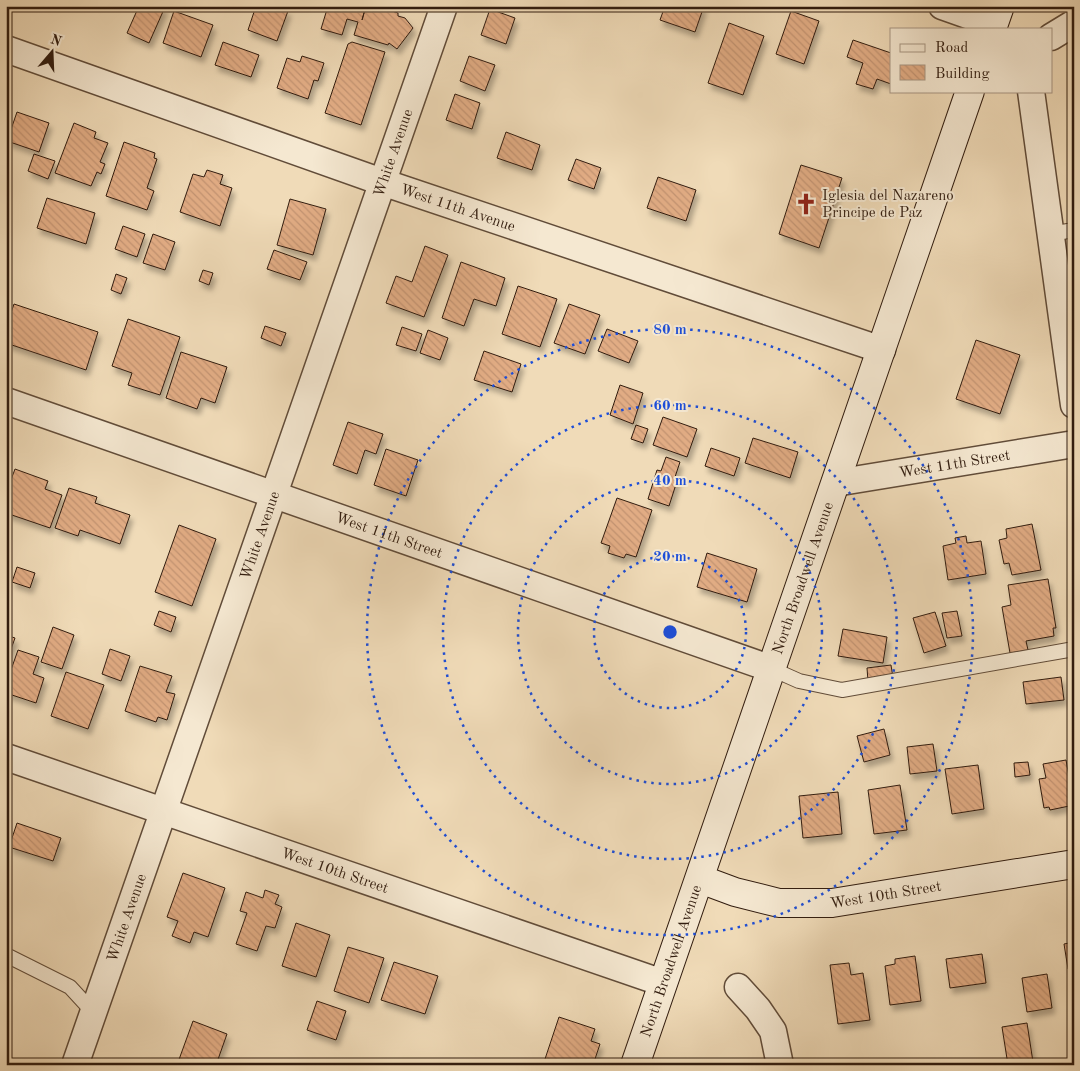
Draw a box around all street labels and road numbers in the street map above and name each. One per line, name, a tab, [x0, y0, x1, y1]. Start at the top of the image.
street label: White Avenue	[372, 107, 417, 199]
street label: West 11th Avenue	[398, 183, 517, 235]
street label: West 11th Street	[898, 449, 1011, 481]
street label: White Avenue	[239, 490, 283, 582]
street label: North Broadwell Avenue	[771, 500, 837, 657]
street label: West 11th Street	[333, 511, 444, 562]
street label: West 10th Street	[279, 846, 390, 897]
street label: White Avenue	[105, 872, 150, 964]
street label: West 10th Street	[829, 879, 943, 912]
street label: North Broadwell Avenue	[639, 883, 705, 1040]

